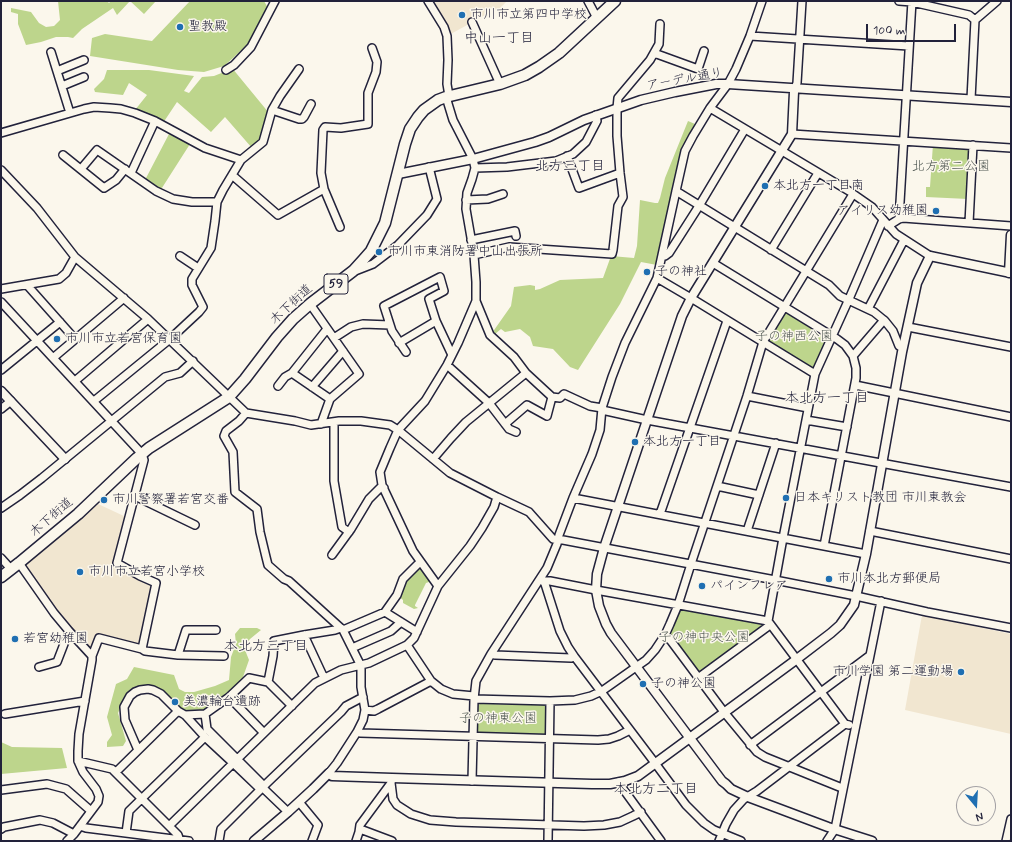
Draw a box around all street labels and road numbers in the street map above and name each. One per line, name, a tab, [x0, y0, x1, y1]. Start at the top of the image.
street label: アーデル通り	[645, 66, 725, 94]
road number: 59	[324, 274, 348, 294]
street label: 木下街道	[268, 282, 316, 328]
street label: 木下街道	[27, 495, 77, 541]

